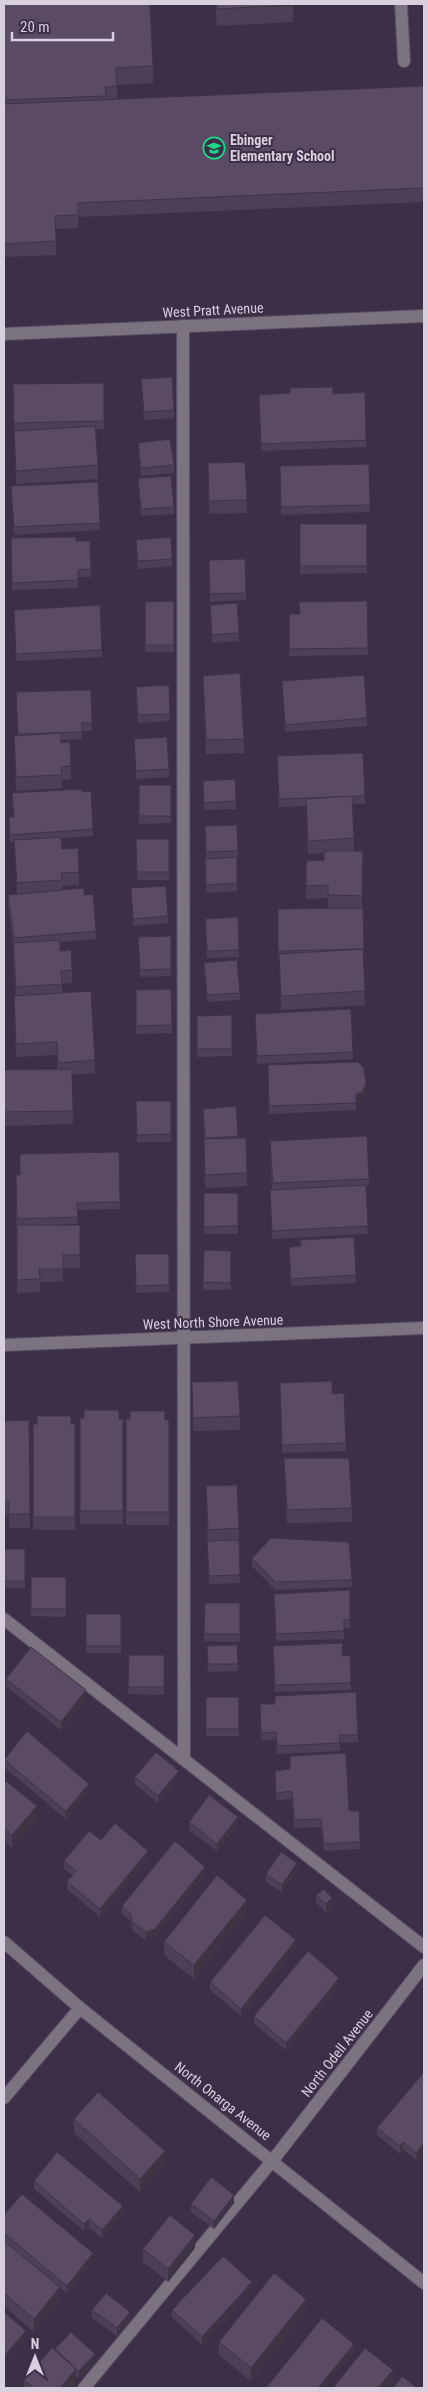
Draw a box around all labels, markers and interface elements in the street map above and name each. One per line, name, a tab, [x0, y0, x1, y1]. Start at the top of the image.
scale bar	[12, 10, 114, 42]
text: 20 m	[20, 18, 50, 36]
place label: Ebinger Elementary School	[230, 132, 335, 164]
school or university icon: Ebinger Elementary School	[202, 136, 226, 160]
street label: West Pratt Avenue	[162, 299, 264, 321]
street label: West North Shore Avenue	[143, 1312, 284, 1332]
street label: North Odell Avenue	[298, 2006, 376, 2100]
street label: North Onarga Avenue	[172, 2058, 275, 2144]
north arrow	[10, 2332, 60, 2382]
text: N	[31, 2336, 39, 2352]

